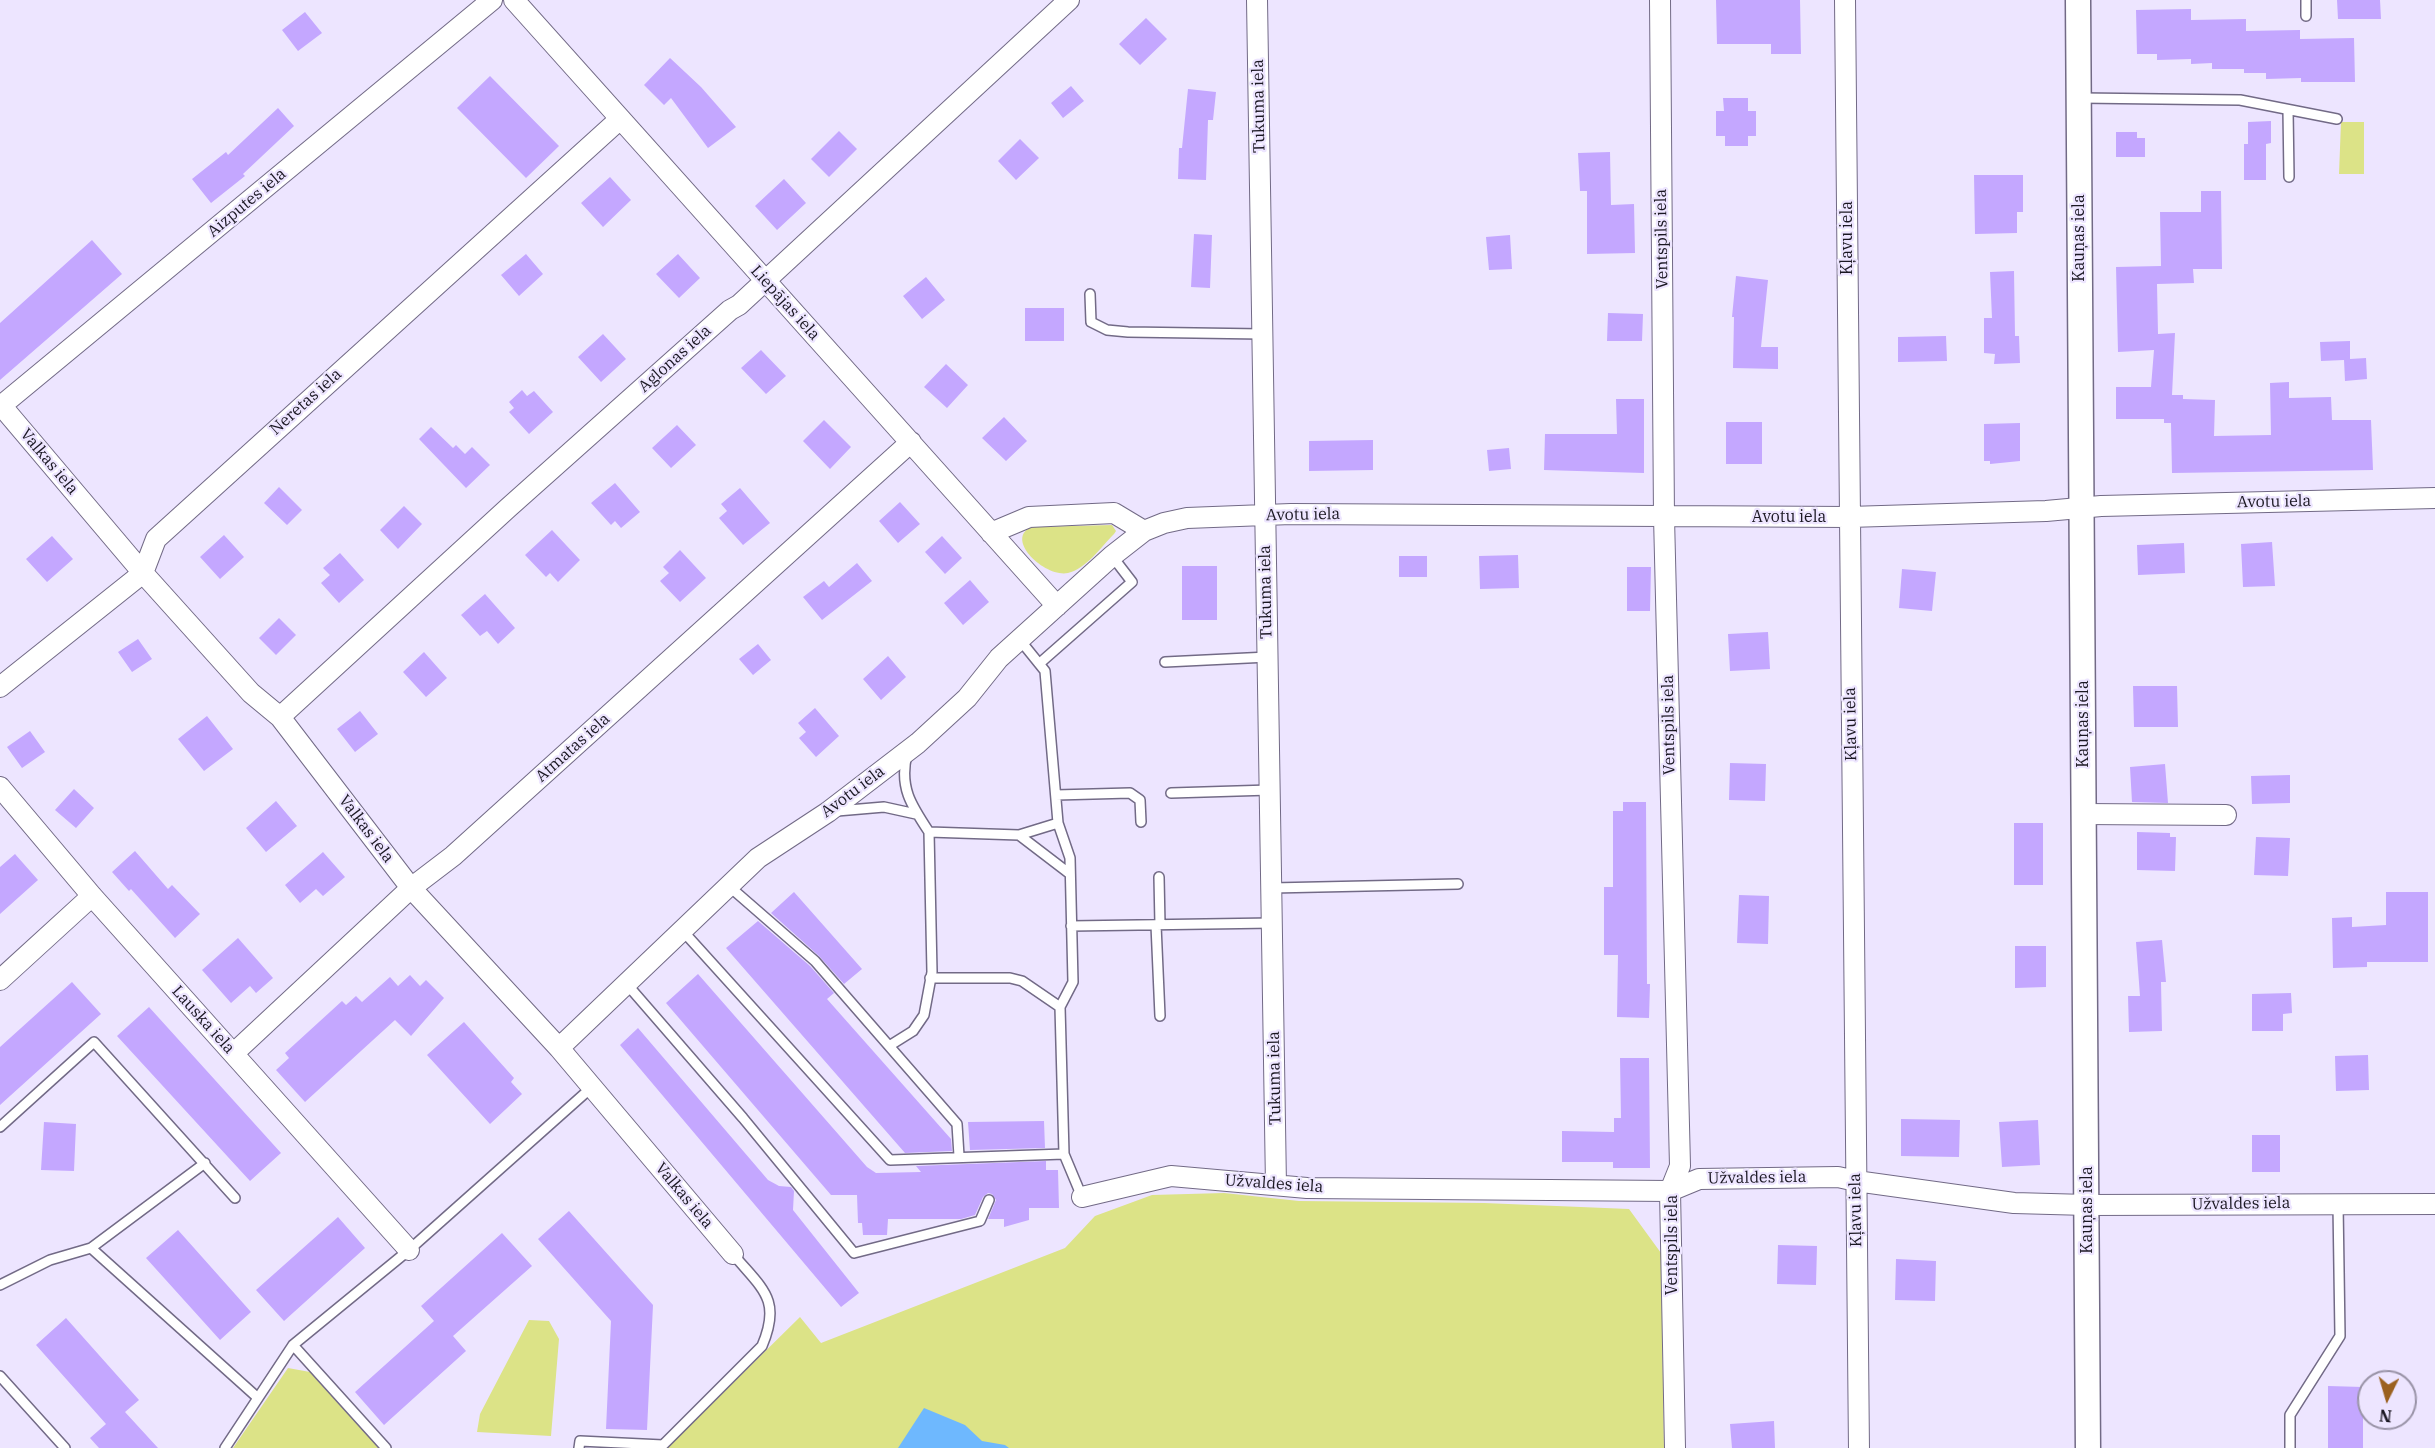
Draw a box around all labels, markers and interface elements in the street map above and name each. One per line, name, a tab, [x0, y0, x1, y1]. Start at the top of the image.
street label: Tukuma iela	[1249, 59, 1269, 153]
street label: Aizputes iela	[204, 165, 290, 241]
street label: Ventspils iela	[1652, 189, 1672, 289]
street label: Kauņas iela	[2069, 194, 2089, 282]
street label: Kļavu iela	[1837, 201, 1857, 275]
street label: Liepājas iela	[746, 262, 824, 344]
street label: Aglonas iela	[635, 321, 715, 397]
street label: Neretas iela	[266, 365, 346, 439]
street label: Valkas iela	[16, 425, 82, 499]
street label: Avotu iela	[2237, 492, 2311, 512]
street label: Avotu iela	[1266, 505, 1340, 525]
street label: Avotu iela	[1752, 507, 1826, 527]
street label: Tukuma iela	[1256, 545, 1276, 639]
street label: Ventspils iela	[1659, 675, 1679, 775]
street label: Kauņas iela	[2073, 680, 2093, 768]
street label: Kļavu iela	[1841, 687, 1861, 761]
street label: Atmatas iela	[532, 710, 614, 786]
street label: Avotu iela	[818, 762, 888, 822]
street label: Valkas iela	[334, 791, 398, 867]
street label: Lauska iela	[167, 982, 239, 1058]
street label: Tukuma iela	[1265, 1031, 1285, 1125]
street label: Valkas iela	[651, 1159, 717, 1233]
street label: Kauņas iela	[2077, 1166, 2097, 1254]
street label: Užvaldes iela	[1708, 1168, 1806, 1188]
street label: Užvaldes iela	[1224, 1171, 1324, 1197]
street label: Kļavu iela	[1846, 1173, 1866, 1247]
street label: Užvaldes iela	[2192, 1194, 2290, 1214]
street label: Ventspils iela	[1662, 1195, 1682, 1295]
north arrow	[2357, 1370, 2417, 1430]
text: N	[2378, 1405, 2393, 1426]

